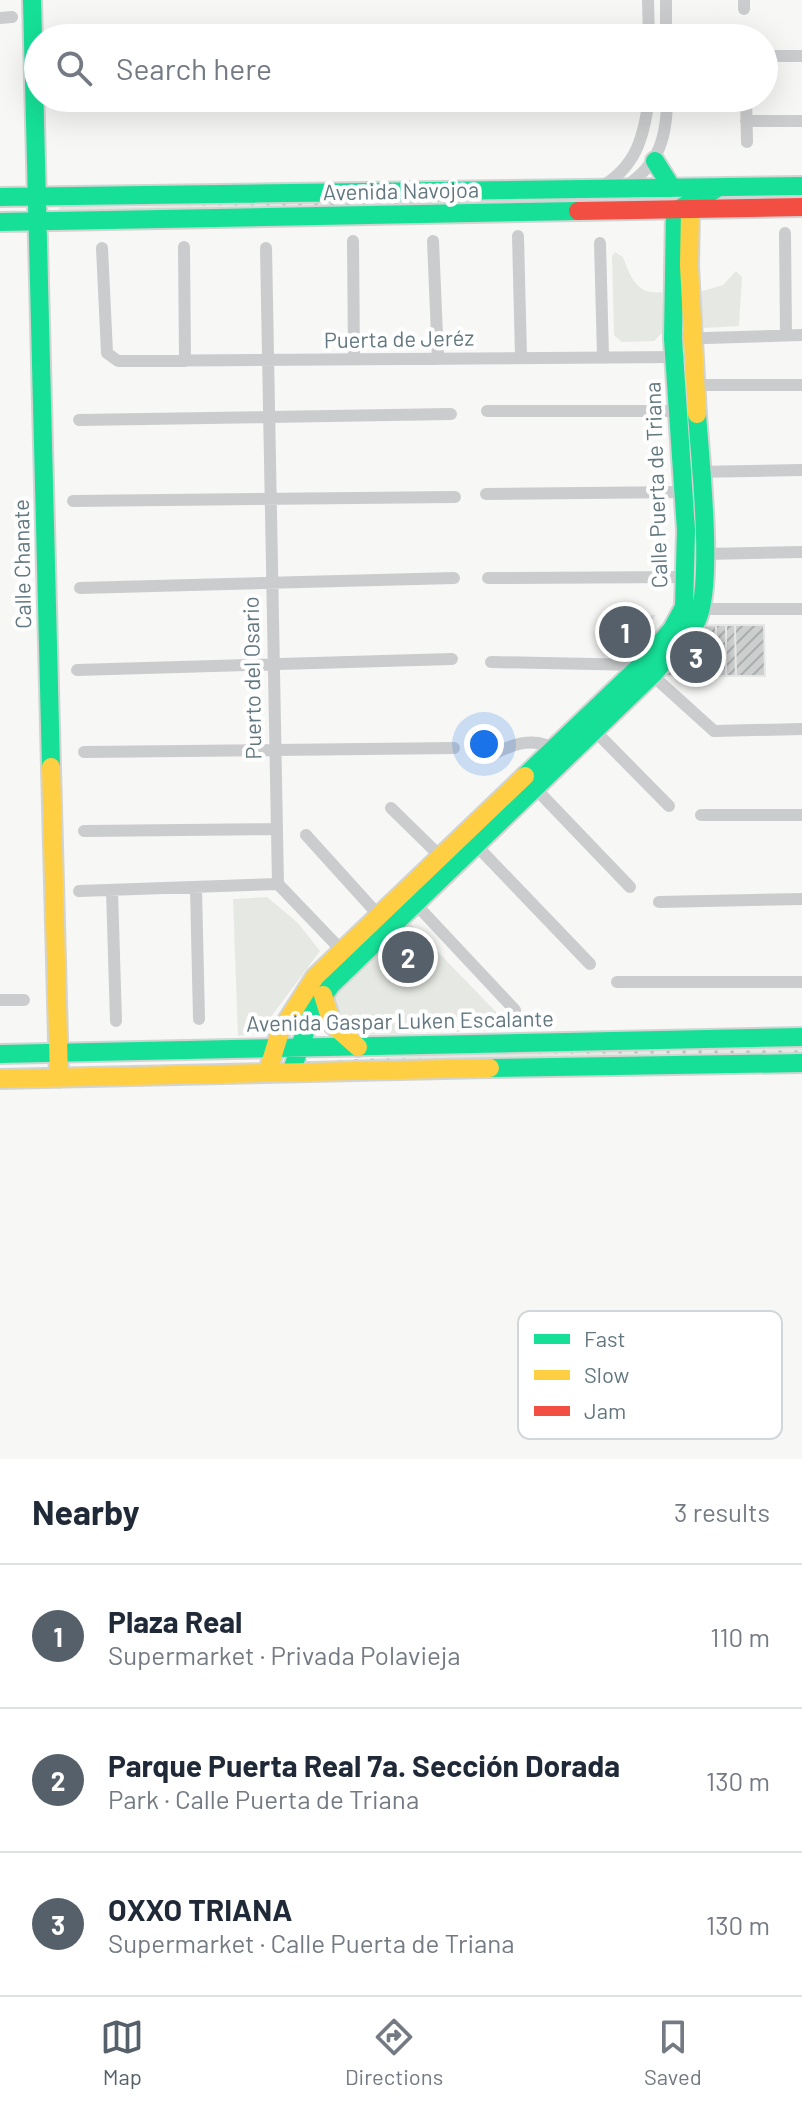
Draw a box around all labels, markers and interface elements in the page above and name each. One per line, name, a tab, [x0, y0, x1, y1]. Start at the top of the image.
search box	[24, 24, 778, 112]
icon: search	[52, 46, 96, 90]
text: Search here	[116, 50, 272, 86]
street label: Avenida Navojoa	[323, 176, 479, 204]
street label: Puerta de Jeréz	[324, 324, 474, 352]
street label: Calle Puerta de Triana	[638, 381, 672, 589]
street label: Calle Chanate	[7, 499, 35, 629]
street label: Puerto del Osario	[237, 596, 265, 760]
pin: 1	[599, 602, 651, 662]
pin: 3	[670, 627, 722, 687]
your location	[464, 724, 504, 764]
pin: 2	[382, 927, 434, 987]
street label: Avenida Gaspar Luken Escalante	[246, 1004, 554, 1036]
legend	[518, 1311, 782, 1439]
text: Fast	[584, 1325, 626, 1351]
text: Slow	[584, 1361, 629, 1387]
text: Jam	[584, 1397, 626, 1423]
text: Nearby	[32, 1491, 140, 1532]
text: 3 results	[674, 1496, 770, 1527]
text: Plaza Real	[108, 1603, 242, 1639]
text: 1	[53, 1621, 63, 1652]
text: 110 m	[710, 1621, 770, 1652]
text: Supermarket · Privada Polavieja	[108, 1639, 461, 1670]
text: Parque Puerta Real 7a. Sección Dorada	[108, 1747, 620, 1783]
text: 2	[51, 1765, 65, 1796]
text: 130 m	[706, 1765, 770, 1796]
text: Park · Calle Puerta de Triana	[108, 1783, 419, 1814]
text: OXXO TRIANA	[108, 1891, 292, 1927]
text: 3	[51, 1909, 65, 1940]
text: 130 m	[706, 1909, 770, 1940]
text: Supermarket · Calle Puerta de Triana	[108, 1927, 515, 1958]
tab: Map	[100, 2015, 144, 2089]
tab: Directions	[345, 2015, 443, 2089]
tab: Saved	[644, 2015, 702, 2089]

